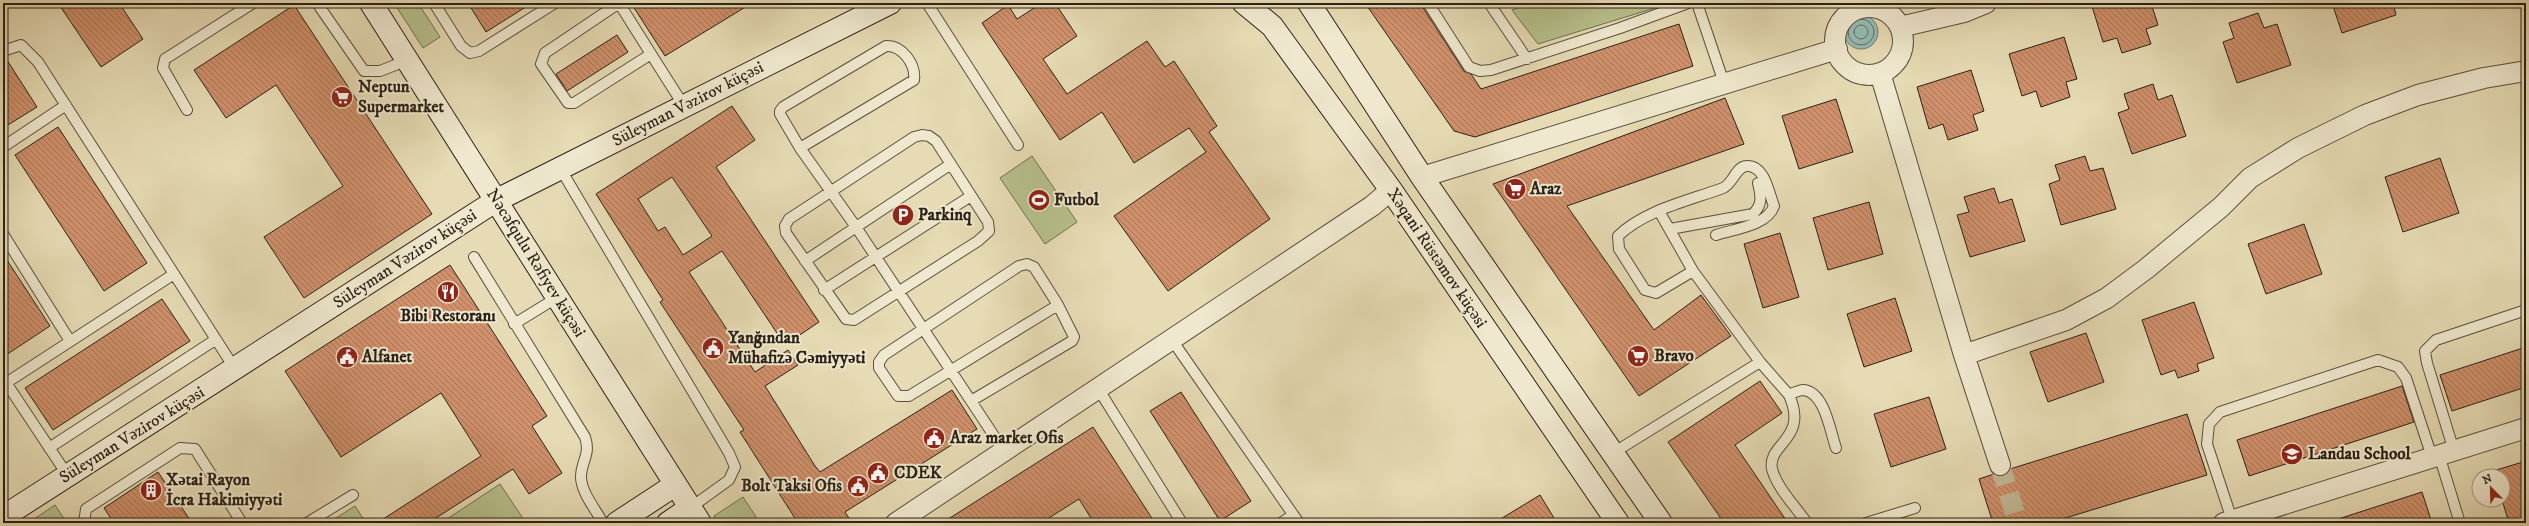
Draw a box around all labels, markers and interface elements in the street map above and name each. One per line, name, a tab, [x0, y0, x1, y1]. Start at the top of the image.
street label: Süleyman Vəzirov küçəsi	[609, 56, 767, 152]
place label: Neptun Supermarket	[358, 76, 445, 118]
supermarket icon: Neptun Supermarket	[329, 84, 355, 110]
supermarket icon: Araz	[1502, 176, 1528, 202]
place label: Araz	[1529, 178, 1562, 200]
street label: Xəqani Rüstəmov küçəsi	[1382, 184, 1492, 332]
street label: Nəcəfqulu Rəfiyev küçəsi	[481, 185, 591, 341]
sports icon: Futbol	[1026, 187, 1052, 213]
place label: Futbol	[1054, 189, 1100, 211]
parking icon: Parkinq	[890, 202, 916, 228]
street label: Süleyman Vəzirov küçəsi	[329, 204, 481, 314]
place label: Parkinq	[918, 204, 972, 226]
restaurant icon: ‌Bibi Restoranı	[435, 279, 461, 305]
place label: ‌Bibi Restoranı	[400, 305, 496, 327]
place label: Yanğından Mühafizə Cəmiyyəti	[727, 327, 866, 369]
public building icon: Yanğından Mühafizə Cəmiyyəti	[700, 335, 726, 361]
supermarket icon: Bravo	[1625, 343, 1651, 369]
public building icon: Alfanet	[334, 344, 360, 370]
place label: Bravo	[1654, 345, 1694, 367]
place label: Alfanet	[361, 346, 412, 368]
street label: Süleyman Vəzirov küçəsi	[55, 381, 209, 489]
public building icon: Araz market Ofis	[921, 425, 947, 451]
place label: Araz market Ofis	[949, 427, 1064, 449]
school or university icon: Landau School	[2279, 441, 2305, 467]
place label: Landau School	[2308, 443, 2411, 465]
public building icon: CDEK	[865, 460, 891, 486]
place label: CDEK	[894, 462, 943, 484]
north arrow	[2471, 468, 2511, 508]
place label: Xətai Rayon İcra Hakimiyyəti	[166, 469, 283, 511]
text: N	[2481, 472, 2494, 488]
public building icon: Bolt Taksi Ofis	[845, 473, 871, 499]
place label: Bolt Taksi Ofis	[741, 475, 842, 497]
building icon: Xətai Rayon İcra Hakimiyyəti	[138, 477, 164, 503]

